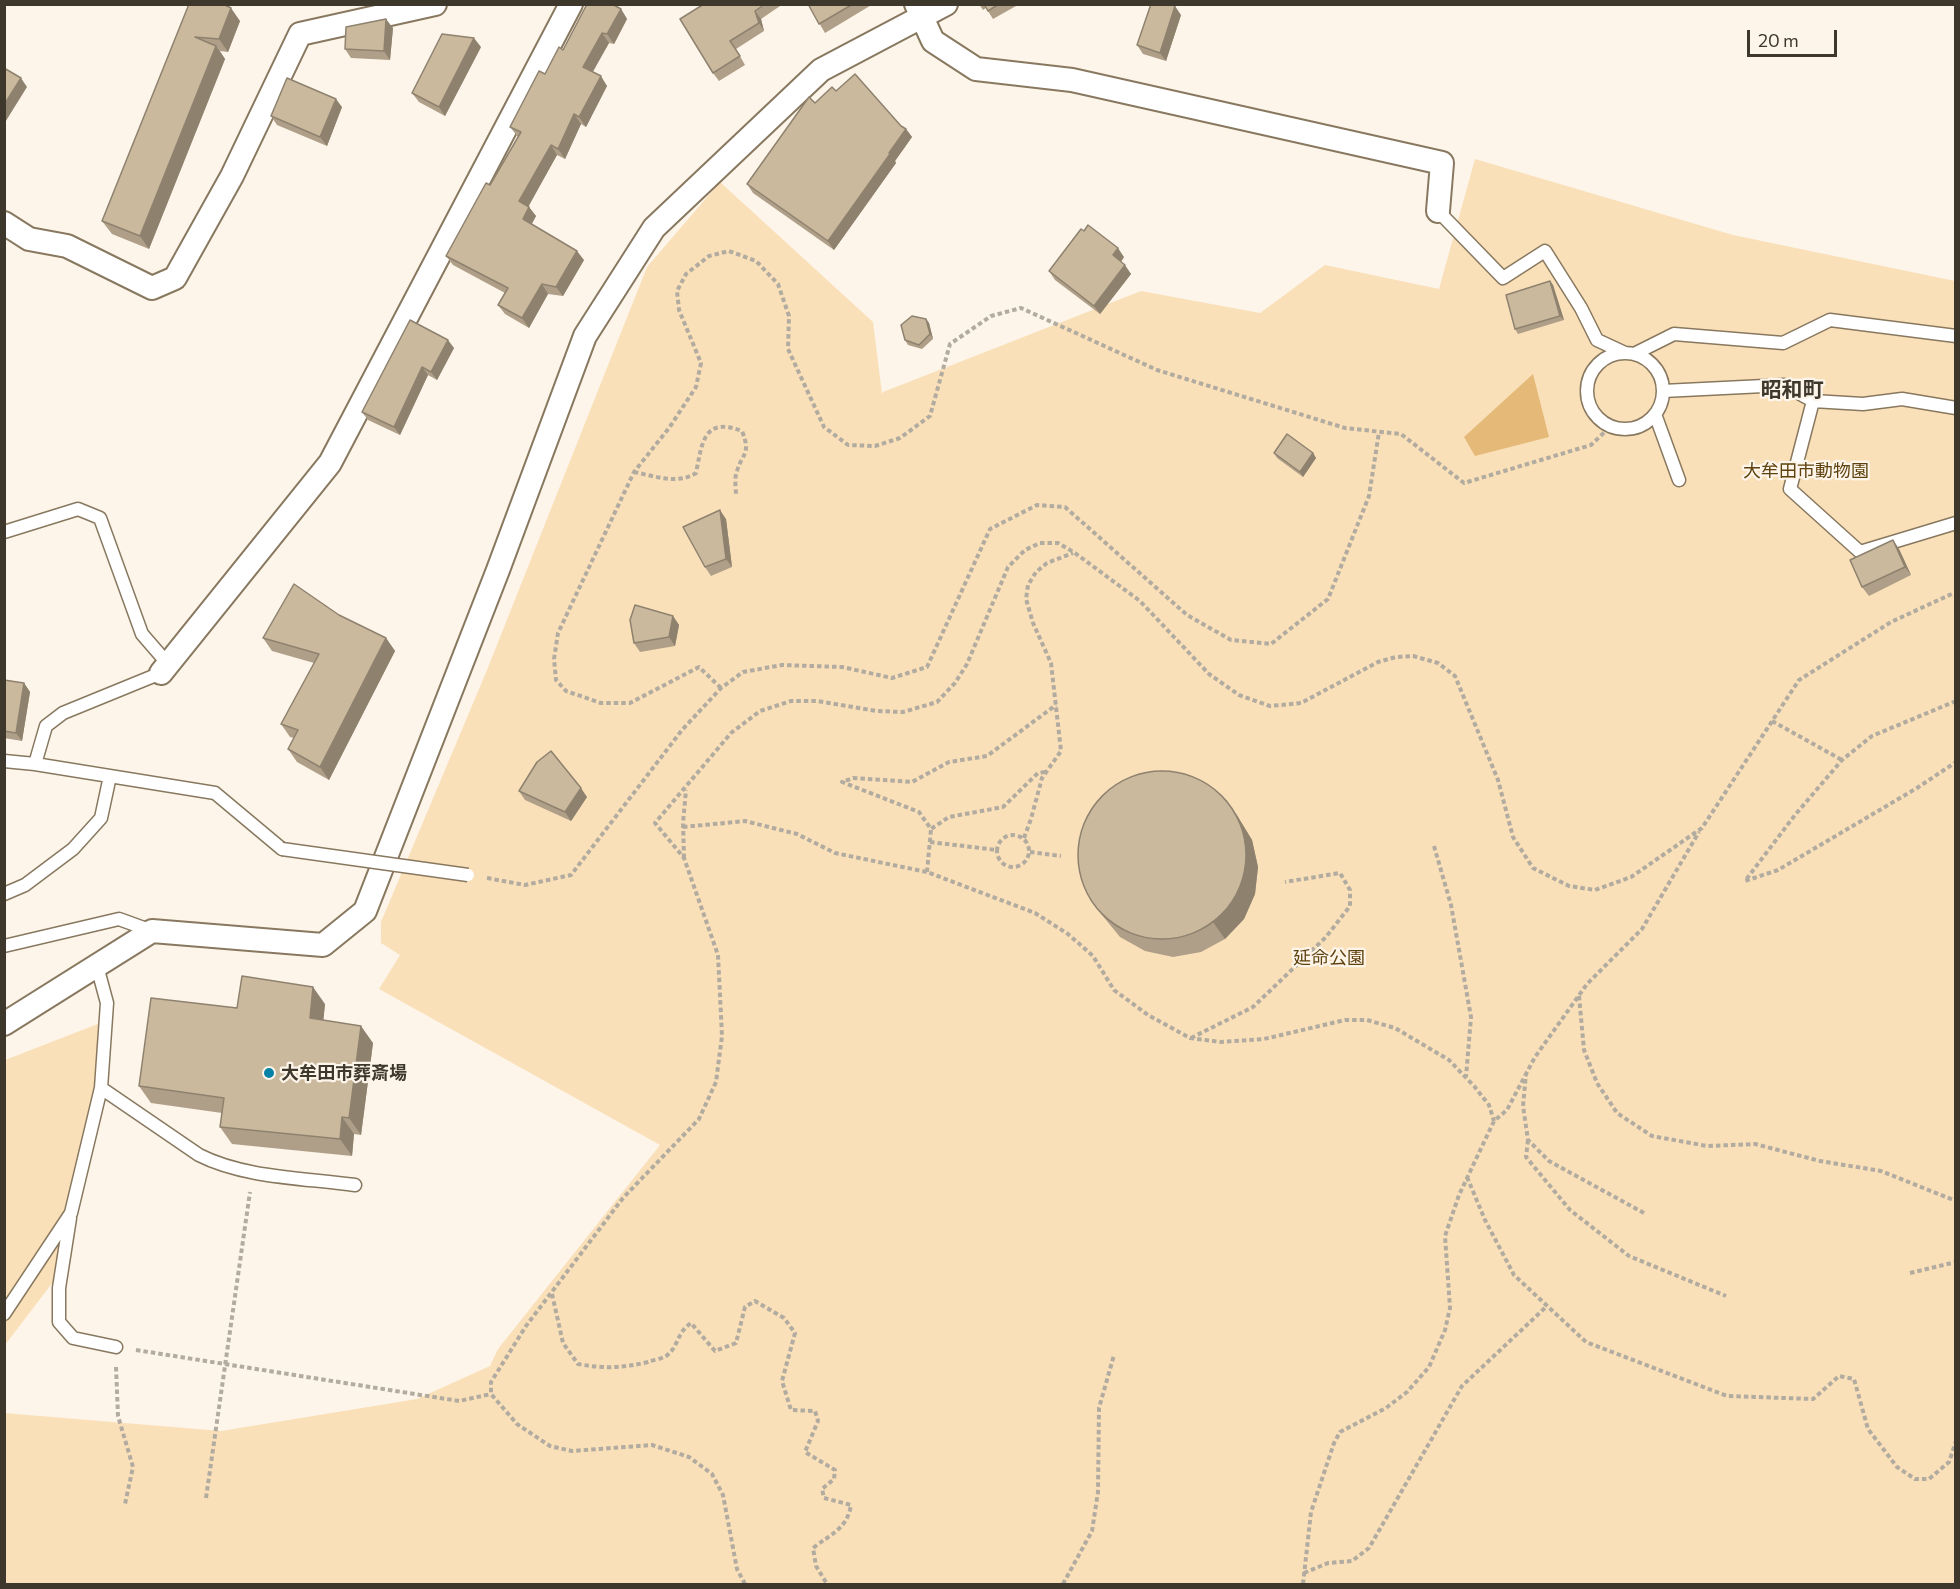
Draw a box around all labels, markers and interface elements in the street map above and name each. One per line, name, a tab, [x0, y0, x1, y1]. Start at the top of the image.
scale bar	[1750, 18, 1840, 56]
text: 20 m	[1758, 29, 1799, 51]
district label: 昭和町	[1761, 377, 1823, 403]
park label: 大牟田市動物園	[1743, 460, 1869, 482]
park label: 延命公園	[1293, 947, 1365, 969]
place label: 大牟田市葬斎場	[281, 1062, 407, 1084]
marker: 大牟田市葬斎場	[262, 1066, 276, 1080]

